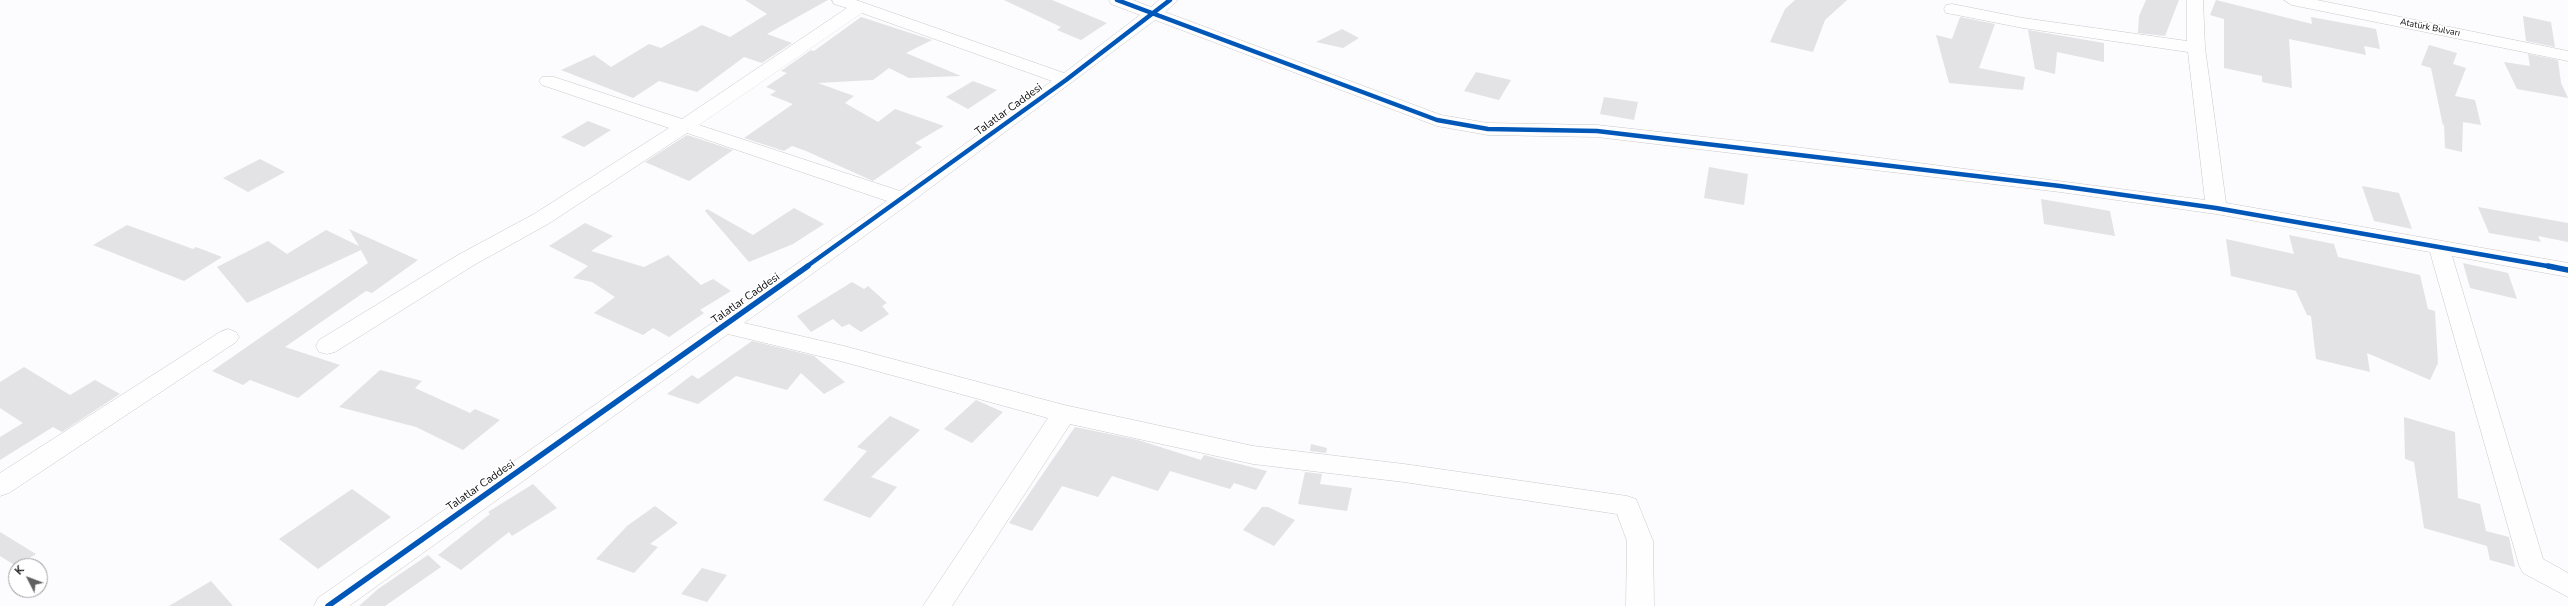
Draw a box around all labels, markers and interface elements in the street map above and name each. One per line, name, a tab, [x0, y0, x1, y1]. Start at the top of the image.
street label: Atatürk Bulvarı	[2399, 17, 2461, 39]
street label: Talatlar Caddesi	[973, 81, 1045, 139]
street label: Talatlar Caddesi	[709, 271, 783, 327]
street label: Talatlar Caddesi	[444, 458, 518, 514]
north arrow	[8, 558, 48, 598]
text: K	[11, 563, 27, 578]

